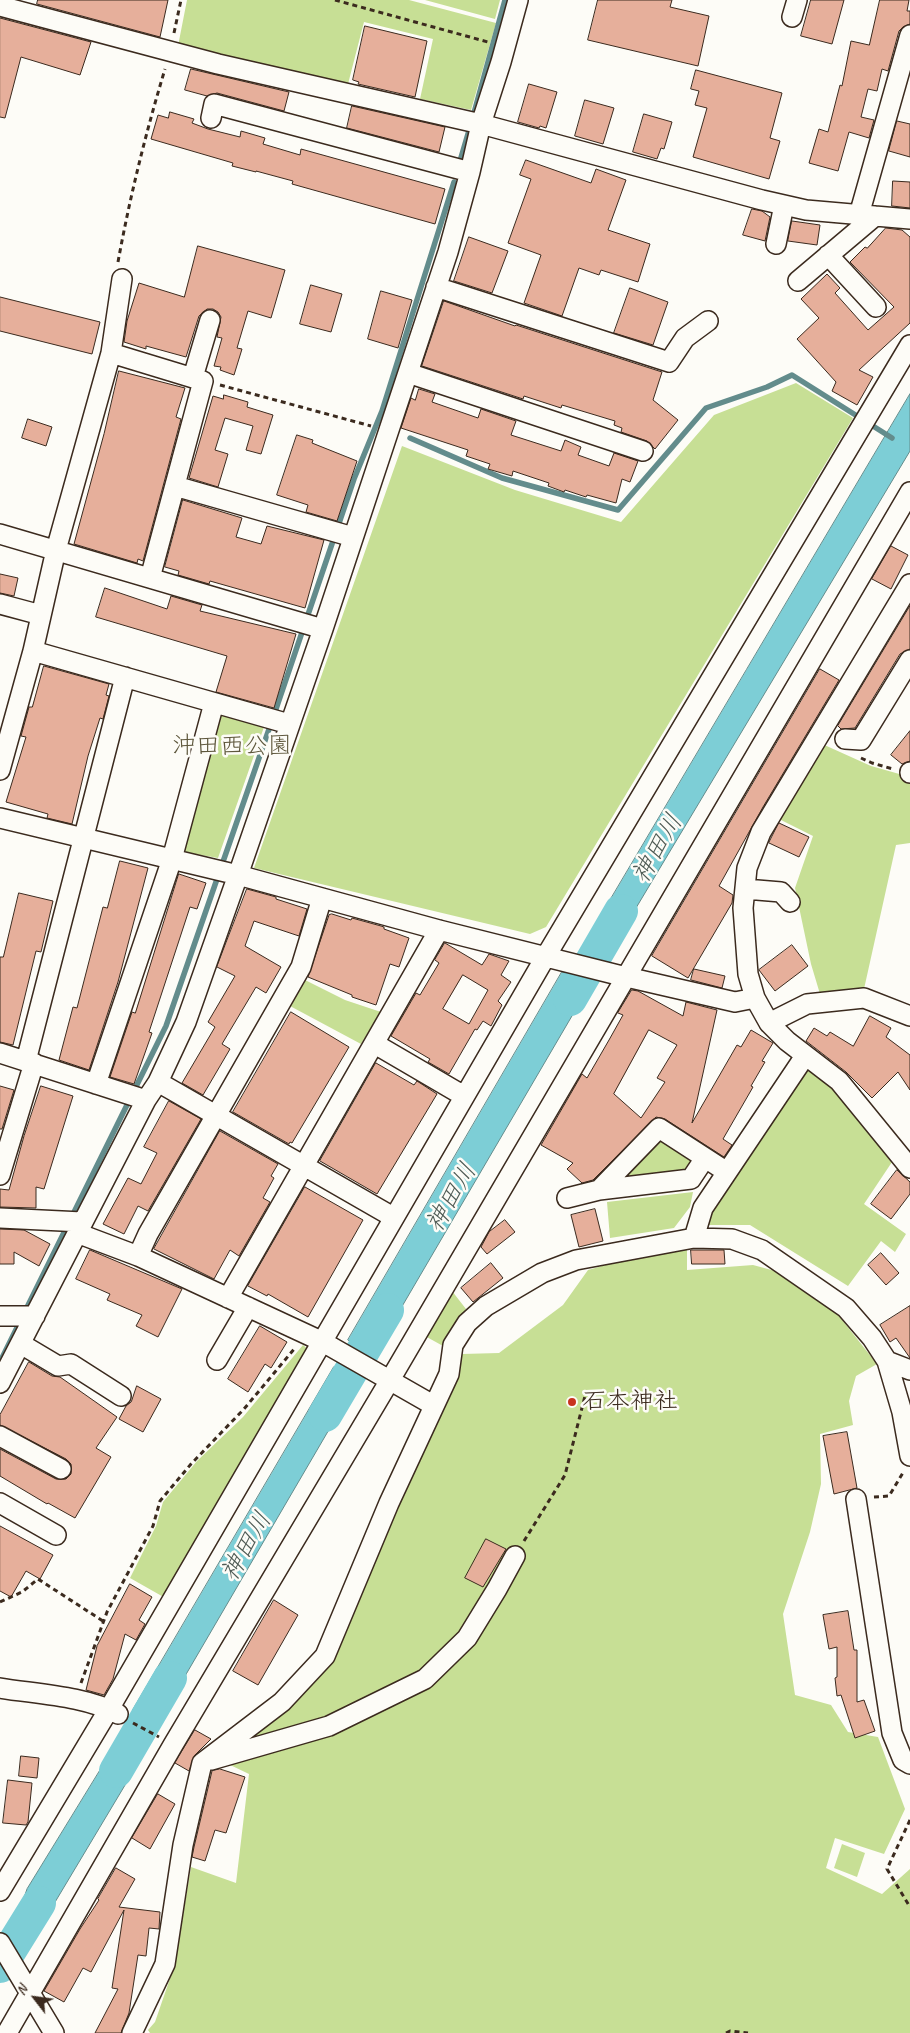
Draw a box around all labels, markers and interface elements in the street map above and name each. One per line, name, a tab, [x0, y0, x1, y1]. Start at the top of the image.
park label: 沖田西公園	[172, 733, 292, 761]
water label: 神田川	[626, 809, 690, 889]
water label: 神田川	[420, 1158, 484, 1238]
place label: 石本神社	[582, 1388, 678, 1416]
marker: 石本神社	[566, 1396, 578, 1408]
water label: 神田川	[215, 1507, 279, 1587]
north arrow	[10, 1973, 60, 2023]
text: N	[12, 1982, 31, 1998]

